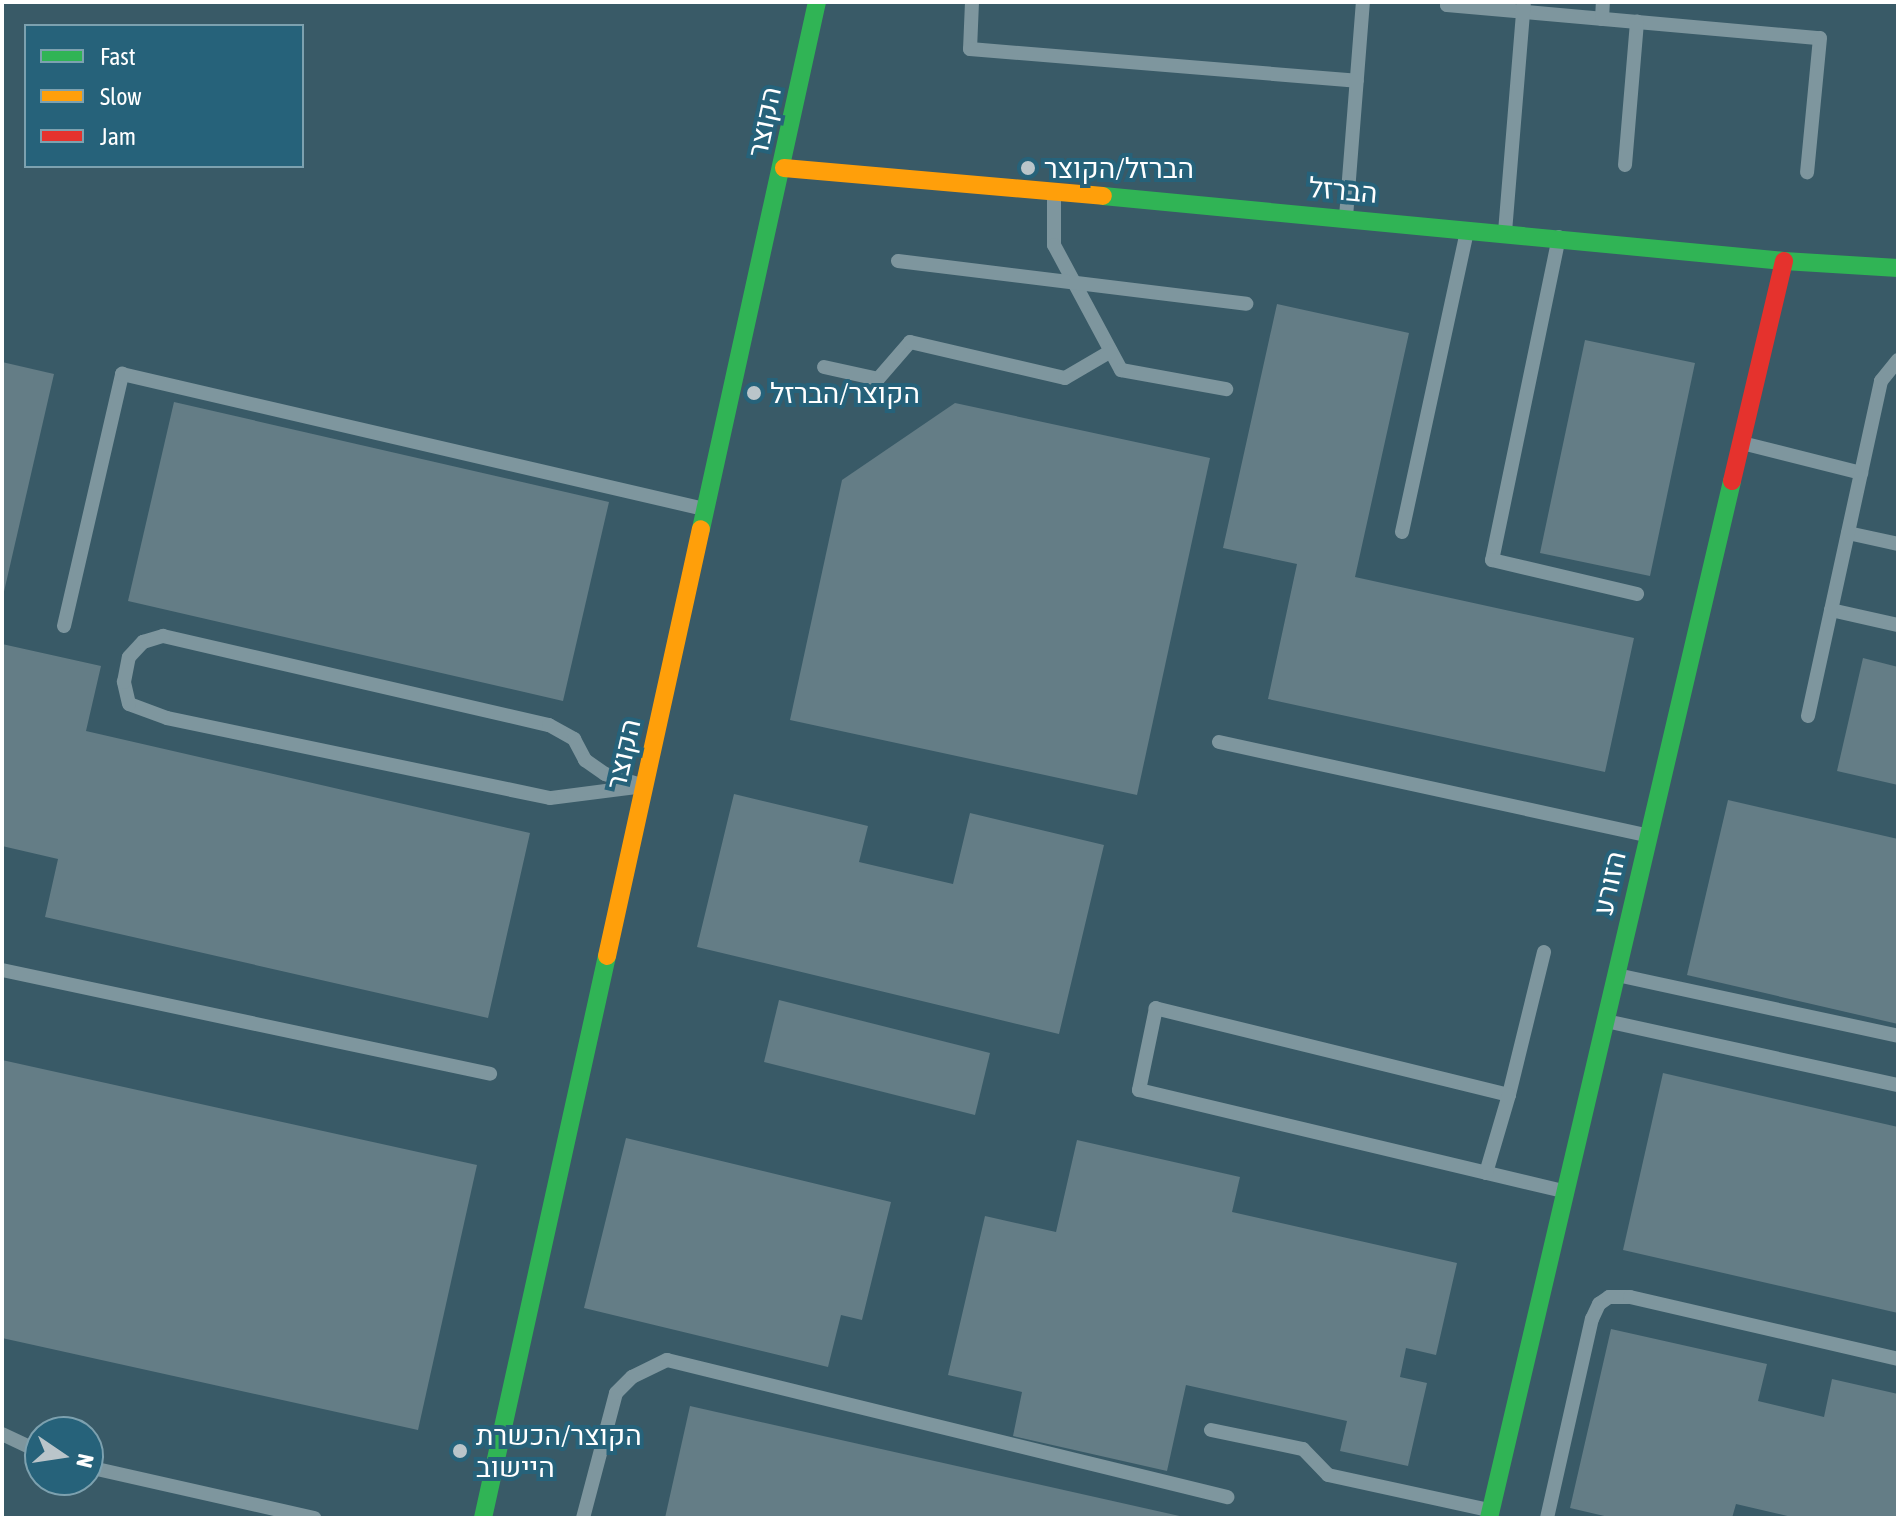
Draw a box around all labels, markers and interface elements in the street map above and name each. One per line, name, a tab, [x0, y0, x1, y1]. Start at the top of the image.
legend	[24, 24, 304, 168]
text: Fast	[100, 43, 136, 70]
text: Slow	[100, 83, 142, 110]
street label: הקוצר	[740, 84, 788, 160]
text: Jam	[100, 123, 136, 150]
place label: הברזל/הקוצר	[1044, 151, 1194, 185]
marker: הברזל/הקוצר	[1019, 159, 1037, 177]
street label: הברזל	[1307, 170, 1379, 210]
place label: הקוצר/הברזל	[770, 376, 920, 410]
marker: הקוצר/הברזל	[745, 384, 763, 402]
street label: הקוצר	[599, 716, 647, 792]
street label: הזורע	[1585, 848, 1633, 918]
north arrow	[24, 1416, 104, 1496]
place label: הקוצר/הכשרת היישוב	[476, 1418, 642, 1484]
marker: הקוצר/הכשרת היישוב	[451, 1442, 469, 1460]
text: N	[71, 1452, 100, 1470]

